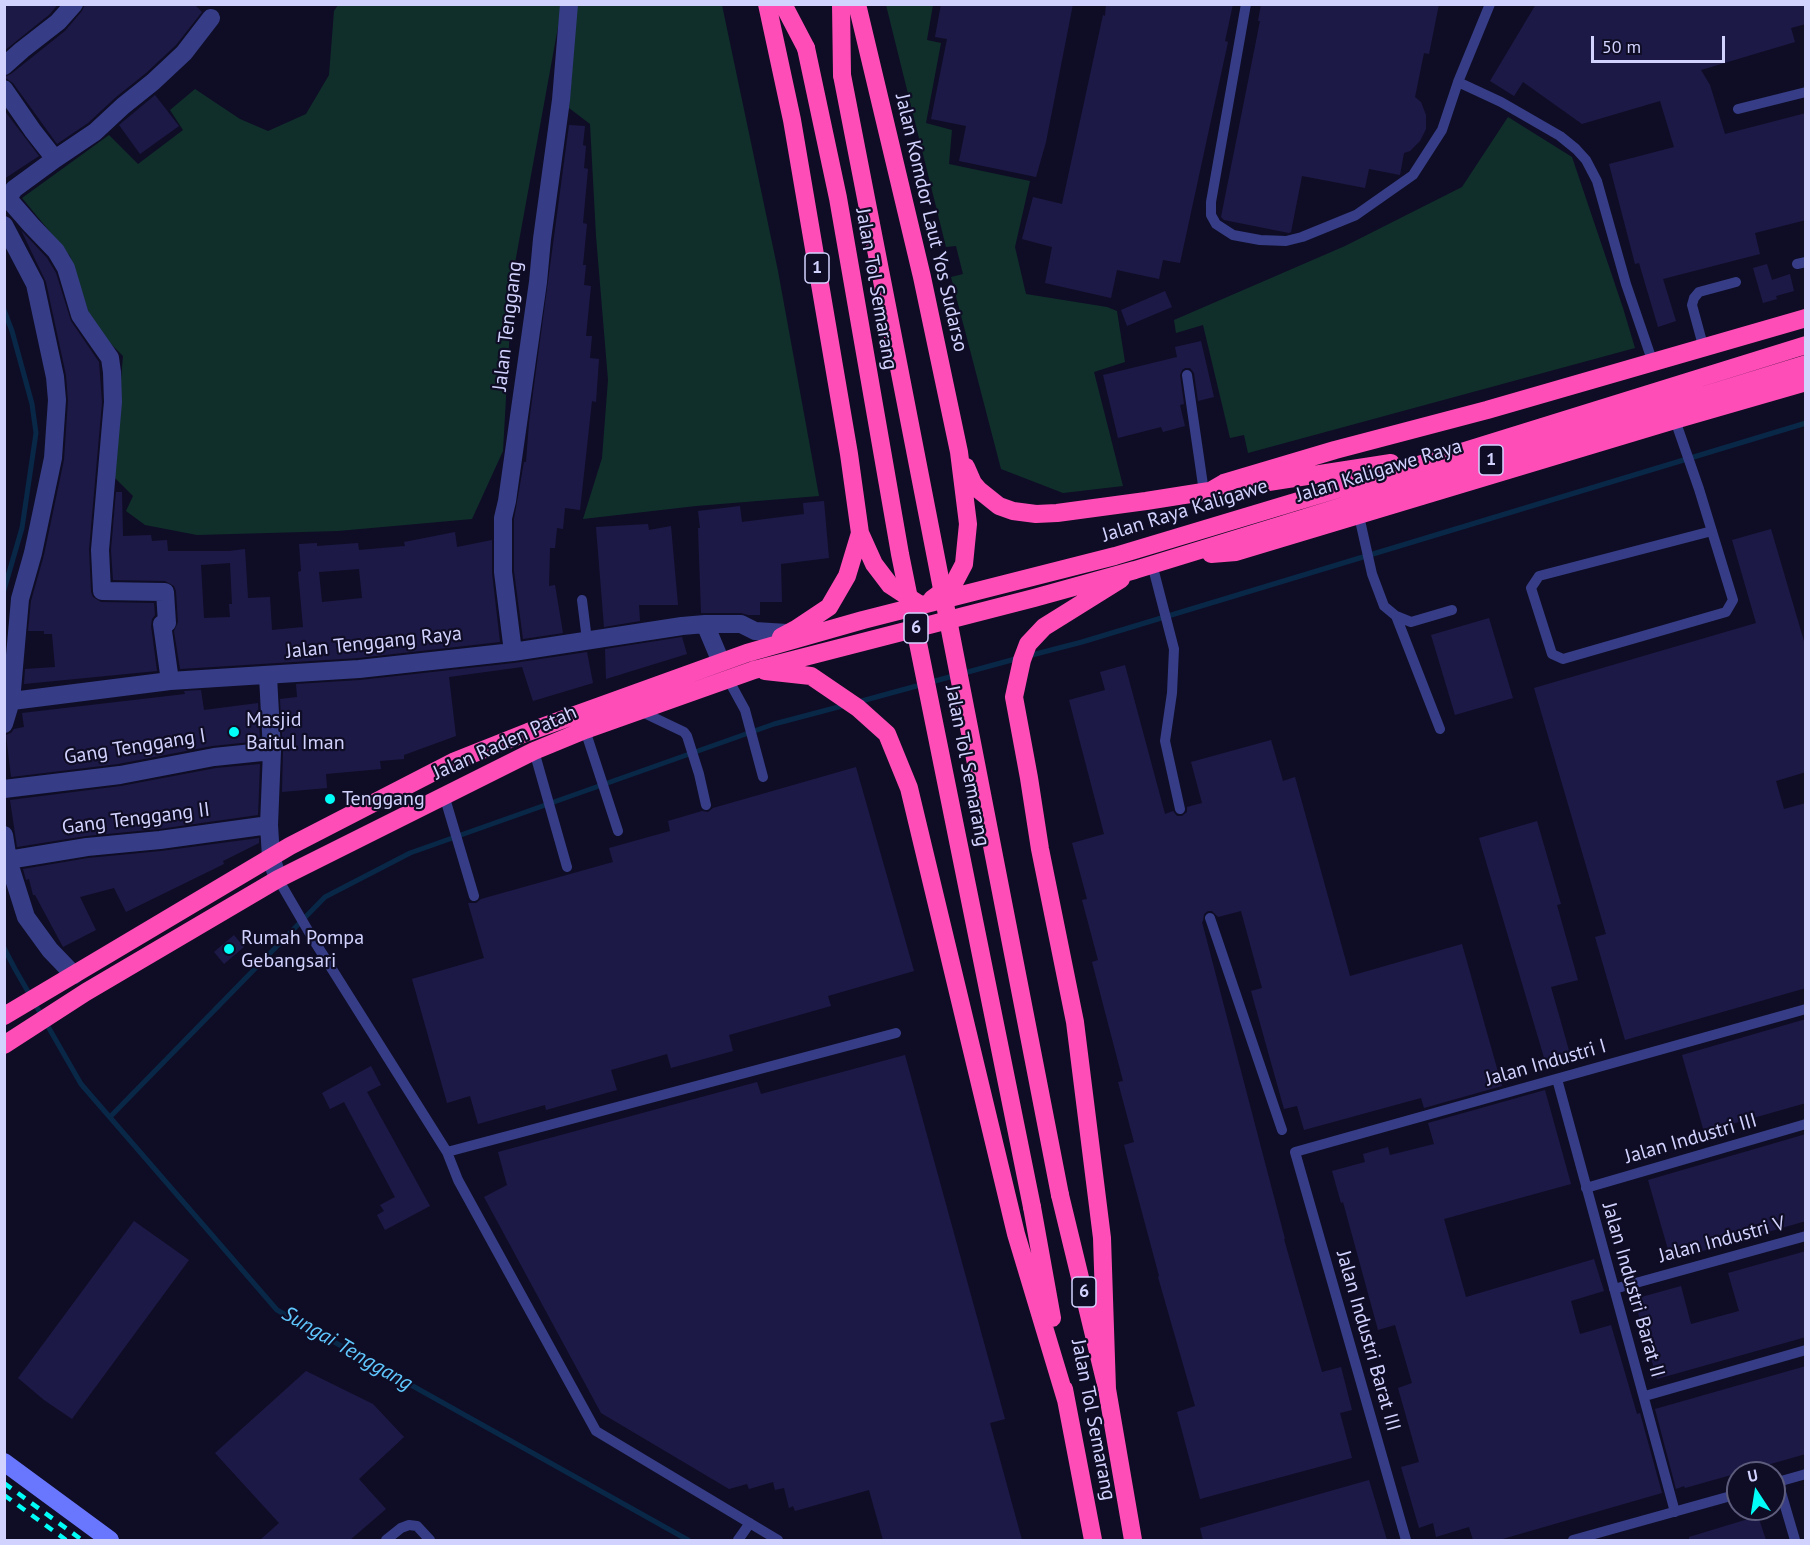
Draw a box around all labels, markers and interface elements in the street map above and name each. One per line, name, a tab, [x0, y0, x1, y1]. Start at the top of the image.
scale bar	[1594, 24, 1728, 62]
text: 50 m	[1602, 35, 1641, 58]
street label: Jalan Komdor Laut Yos Sudarso	[890, 92, 972, 354]
street label: Jalan Tol Semarang	[850, 206, 902, 372]
road number: 1	[805, 253, 829, 283]
street label: Jalan Tenggang	[488, 260, 528, 392]
street label: Jalan Kaligawe Raya	[1293, 434, 1465, 508]
road number: 1	[1479, 445, 1503, 475]
street label: Jalan Raya Kaligawe	[1099, 474, 1271, 548]
road number: 6	[904, 613, 928, 643]
street label: Jalan Tenggang Raya	[285, 622, 463, 664]
street label: Jalan Tol Semarang	[940, 683, 994, 849]
street label: Jalan Raden Patah	[429, 701, 581, 785]
place label: Masjid Baitul Iman	[246, 708, 345, 755]
street label: Gang Tenggang I	[62, 724, 208, 770]
marker: Masjid Baitul Iman	[227, 725, 241, 739]
place label: Tenggang	[342, 787, 425, 811]
marker: Tenggang	[323, 792, 337, 806]
street label: Gang Tenggang II	[61, 798, 211, 840]
place label: Rumah Pompa Gebangsari	[241, 926, 364, 973]
marker: Rumah Pompa Gebangsari	[222, 942, 236, 956]
street label: Jalan Industri I	[1483, 1034, 1609, 1092]
street label: Jalan Industri III	[1622, 1109, 1760, 1169]
street label: Jalan Industri Barat II	[1597, 1200, 1669, 1380]
street label: Jalan Industri V	[1656, 1212, 1788, 1268]
street label: Jalan Industri Barat III	[1331, 1248, 1405, 1434]
road number: 6	[1072, 1277, 1096, 1307]
water label: Sungai Tenggang	[277, 1301, 417, 1397]
street label: Jalan Tol Semarang	[1066, 1337, 1120, 1503]
north arrow	[1726, 1461, 1786, 1521]
text: U	[1746, 1465, 1760, 1486]

